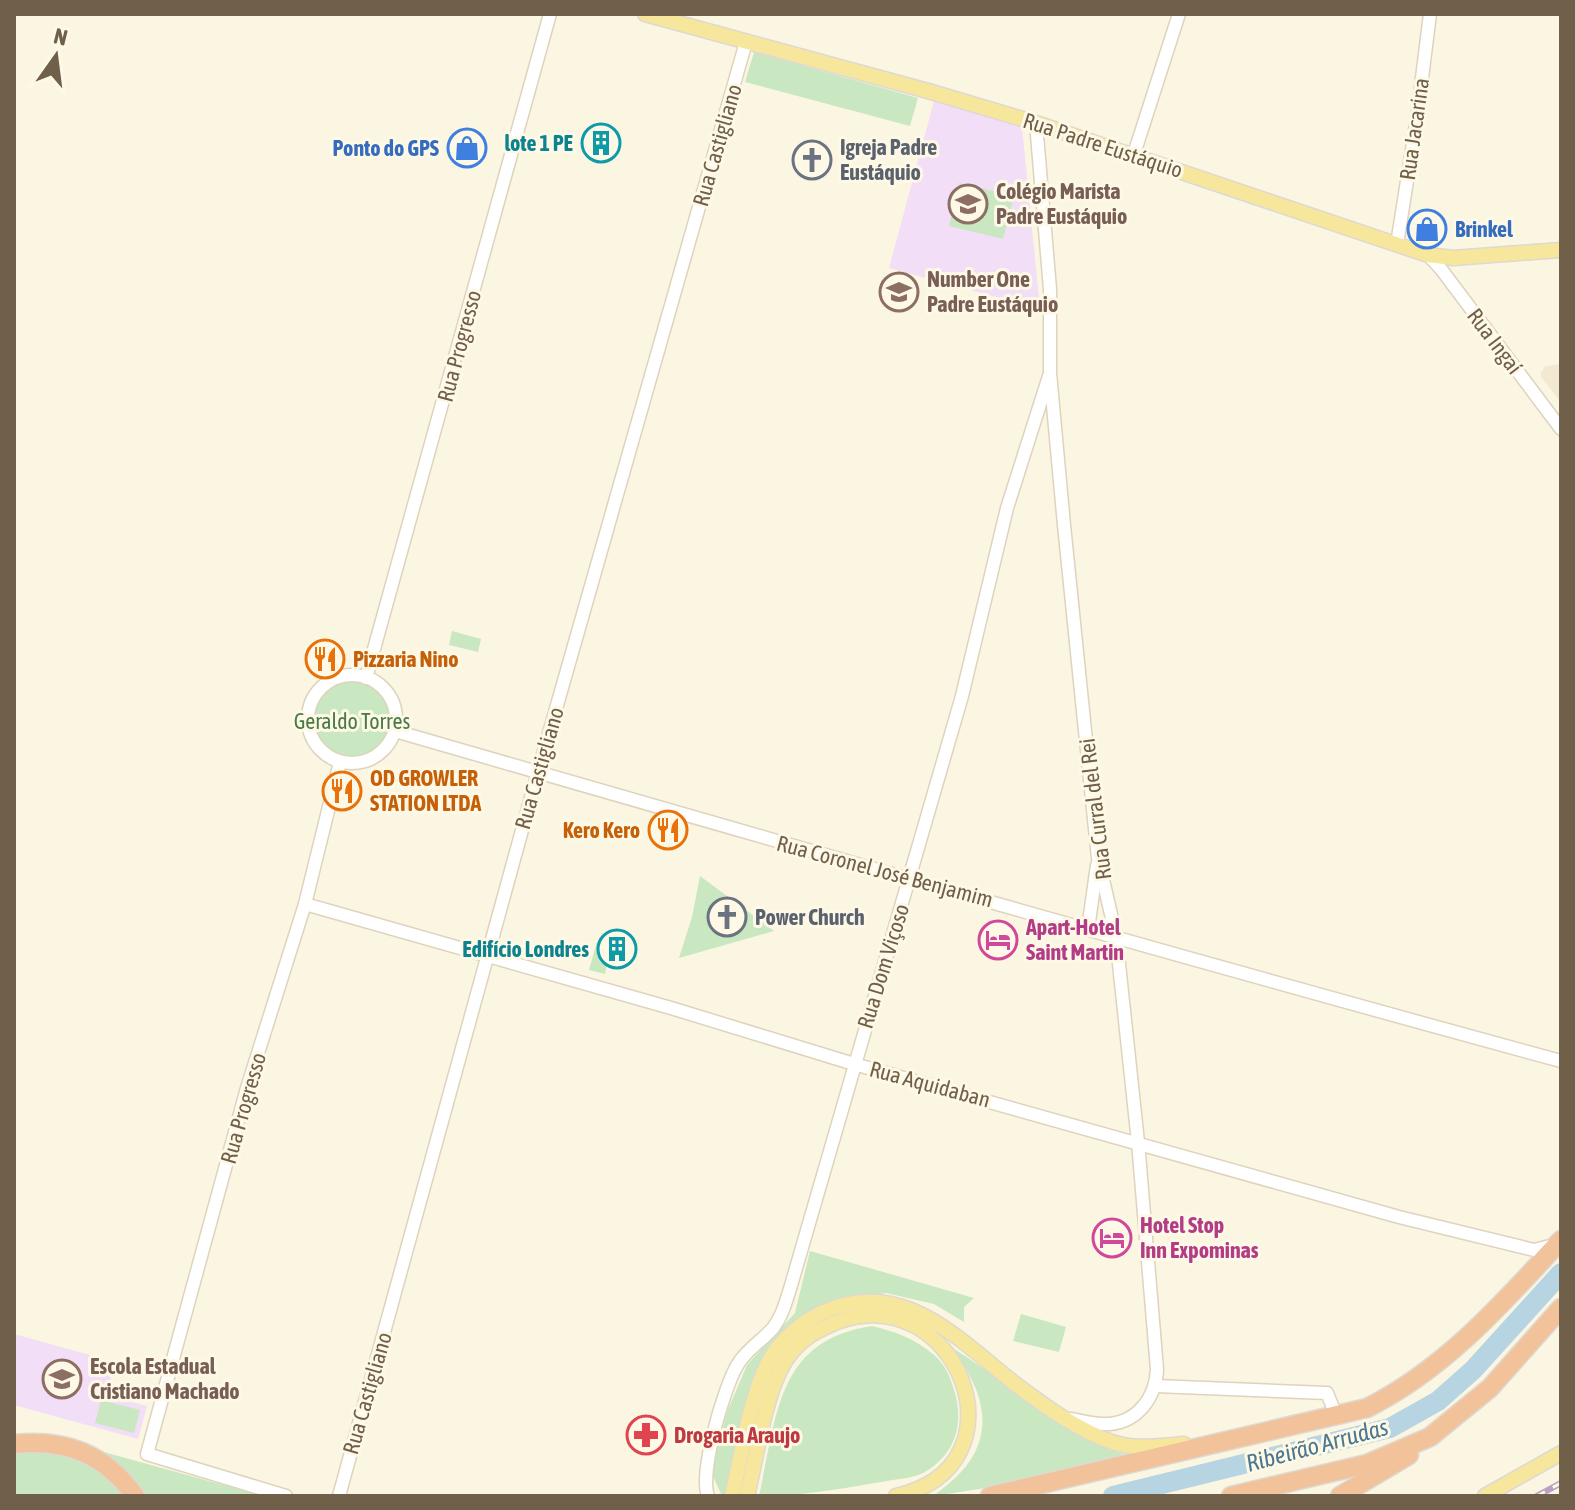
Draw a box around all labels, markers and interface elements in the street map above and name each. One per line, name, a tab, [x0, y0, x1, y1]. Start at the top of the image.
north arrow	[16, 16, 96, 96]
text: N	[51, 22, 70, 51]
street label: Rua Jacarina	[1394, 76, 1434, 182]
street label: Rua Castigliano	[687, 81, 747, 209]
street label: Rua Padre Eustáquio	[1020, 107, 1186, 183]
building icon: lote 1 PE	[580, 122, 622, 164]
shop icon: Ponto do GPS	[446, 127, 488, 169]
place label: lote 1 PE	[504, 130, 574, 156]
place label: Igreja Padre Eustáquio	[840, 134, 937, 185]
place label: Ponto do GPS	[332, 135, 439, 161]
church icon: Igreja Padre Eustáquio	[791, 139, 833, 181]
place label: Colégio Marista Padre Eustáquio	[996, 178, 1127, 229]
school or university icon: Colégio Marista Padre Eustáquio	[947, 183, 989, 225]
shop icon: Brinkel	[1406, 208, 1448, 250]
place label: Brinkel	[1455, 216, 1514, 242]
place label: Number One Padre Eustáquio	[927, 266, 1058, 317]
school or university icon: Number One Padre Eustáquio	[878, 271, 920, 313]
street label: Rua Progresso	[432, 287, 486, 405]
street label: Rua Ingaí	[1462, 303, 1528, 379]
restaurant icon: Pizzaria Nino	[304, 638, 346, 680]
place label: Pizzaria Nino	[353, 646, 459, 672]
street label: Rua Castigliano	[509, 704, 569, 832]
park label: Geraldo Torres	[294, 708, 411, 734]
street label: Rua Curral del Rei	[1073, 737, 1117, 881]
place label: OD GROWLER STATION LTDA	[370, 765, 482, 816]
restaurant icon: OD GROWLER STATION LTDA	[321, 770, 363, 812]
restaurant icon: Kero Kero	[647, 809, 689, 851]
place label: Kero Kero	[563, 817, 640, 843]
street label: Rua Coronel José Benjamim	[774, 830, 996, 912]
church icon: Power Church	[706, 896, 748, 938]
street label: Rua Dom Viçoso	[852, 901, 914, 1031]
place label: Power Church	[755, 904, 865, 930]
place label: Apart-Hotel Saint Martin	[1025, 914, 1124, 965]
hotel icon: Apart-Hotel Saint Martin	[977, 919, 1019, 961]
building icon: Edifício Londres	[596, 928, 638, 970]
place label: Edifício Londres	[462, 936, 589, 962]
street label: Rua Progresso	[215, 1049, 271, 1167]
street label: Rua Aquidaban	[867, 1055, 993, 1113]
place label: Hotel Stop Inn Expominas	[1140, 1212, 1259, 1263]
hotel icon: Hotel Stop Inn Expominas	[1091, 1217, 1133, 1259]
street label: Rua Castigliano	[337, 1329, 397, 1457]
place label: Escola Estadual Cristiano Machado	[90, 1353, 240, 1404]
school or university icon: Escola Estadual Cristiano Machado	[41, 1358, 83, 1400]
water label: Ribeirão Arrudas	[1243, 1413, 1391, 1477]
pharmacy icon: Drogaria Araujo	[625, 1414, 667, 1456]
place label: Drogaria Araujo	[674, 1422, 800, 1448]

